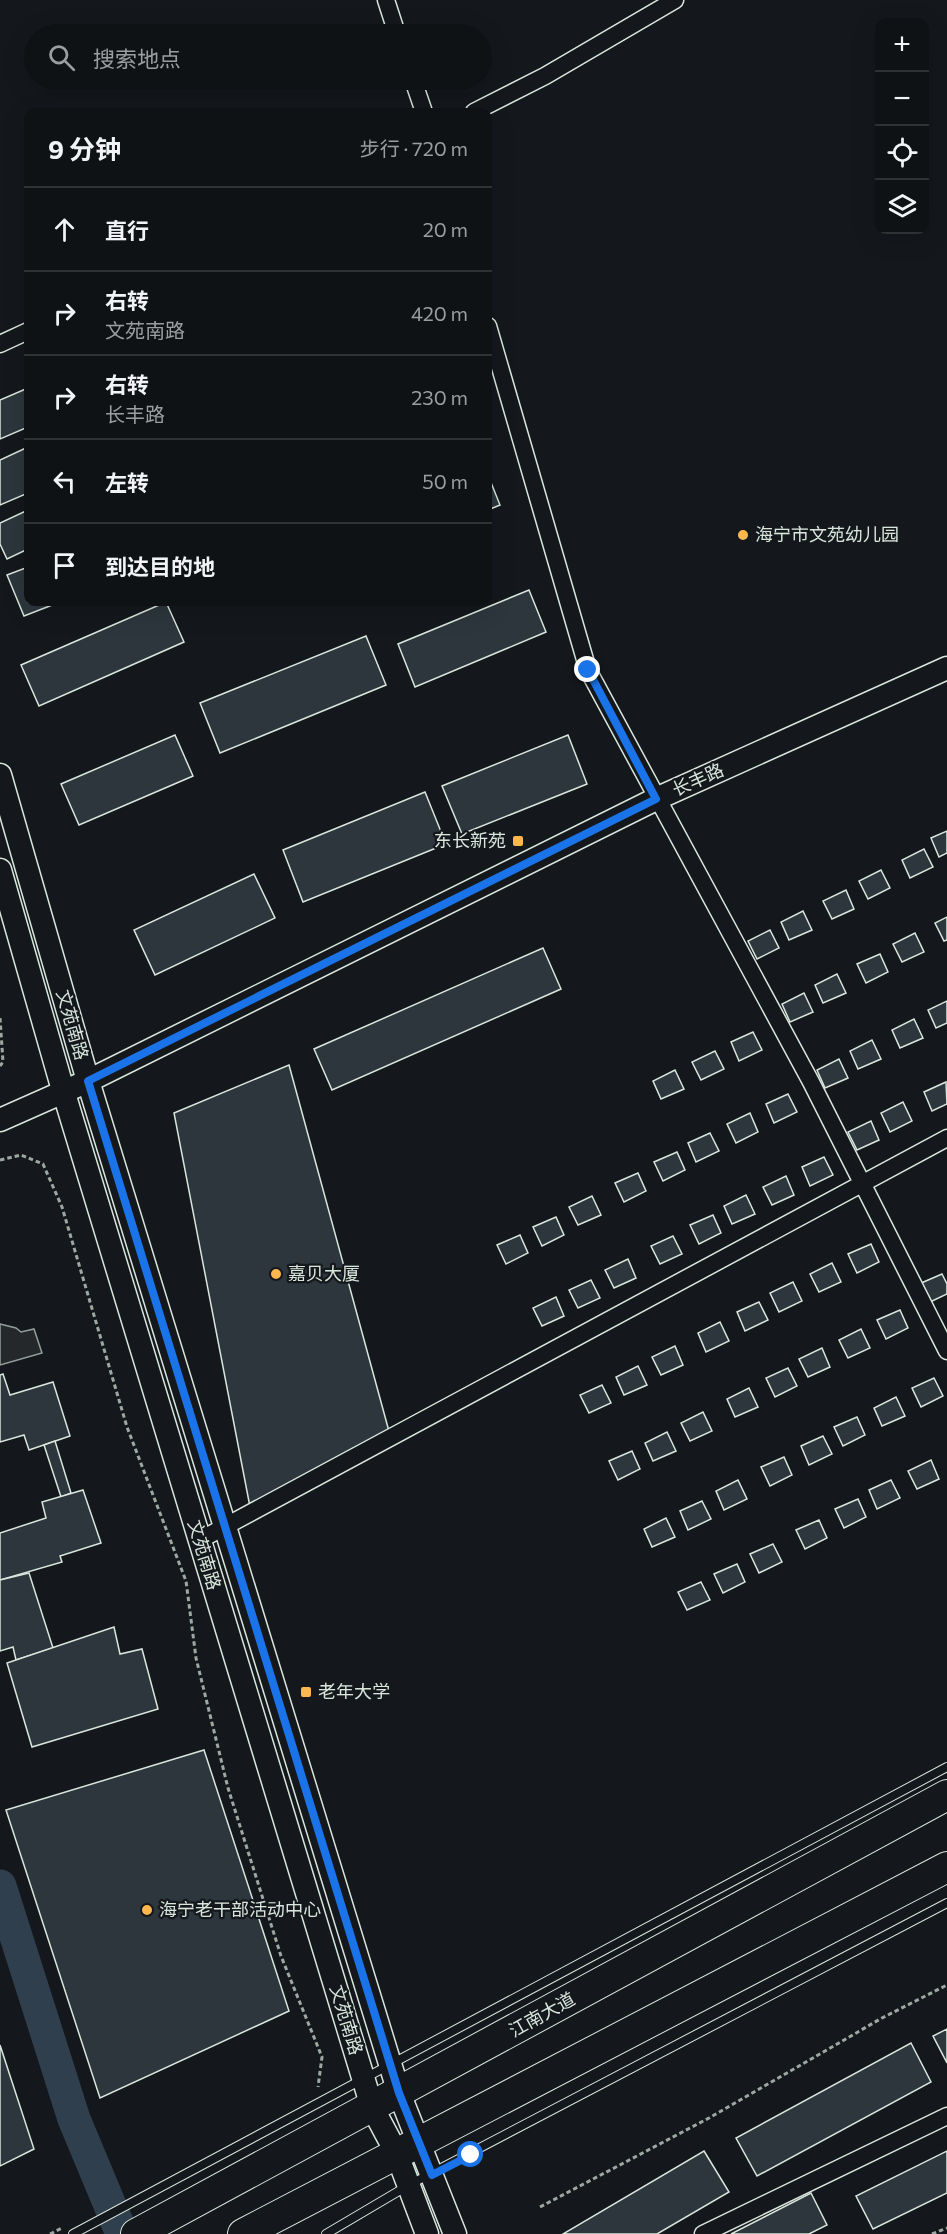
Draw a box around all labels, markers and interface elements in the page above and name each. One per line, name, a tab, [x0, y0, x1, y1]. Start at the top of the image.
map controls	[875, 18, 929, 234]
button: +	[875, 18, 929, 72]
search box	[24, 24, 492, 90]
icon: search	[45, 41, 78, 74]
text: 搜索地点	[93, 45, 181, 72]
button: −	[875, 72, 929, 126]
button: locate	[875, 126, 929, 180]
text: 9 分钟	[48, 133, 121, 164]
text: 步行 · 720 m	[360, 136, 468, 160]
button: layers	[875, 180, 929, 234]
icon: ahead	[48, 213, 81, 246]
text: 直行	[105, 217, 149, 244]
text: 20 m	[423, 217, 468, 241]
text: 右转	[105, 287, 149, 314]
icon: right	[48, 297, 81, 330]
text: 420 m	[411, 301, 468, 325]
text: 文苑南路	[105, 318, 185, 342]
text: 右转	[105, 371, 149, 398]
icon: right	[48, 381, 81, 414]
text: 230 m	[411, 385, 468, 409]
text: 长丰路	[105, 402, 165, 426]
icon: left	[48, 465, 81, 498]
text: 左转	[105, 469, 149, 496]
text: 50 m	[422, 469, 468, 493]
place label: 海宁市文苑幼儿园	[755, 523, 899, 545]
marker: 海宁市文苑幼儿园	[736, 528, 750, 542]
icon: arrive	[48, 549, 81, 582]
text: 到达目的地	[105, 553, 215, 580]
route end	[574, 656, 600, 682]
street label: 长丰路	[668, 758, 727, 800]
place label: 东长新苑	[434, 829, 506, 851]
marker: 东长新苑	[511, 834, 525, 848]
street label: 文苑南路	[52, 987, 93, 1062]
place label: 嘉贝大厦	[288, 1262, 360, 1284]
marker: 嘉贝大厦	[269, 1267, 283, 1281]
street label: 文苑南路	[184, 1517, 226, 1592]
place label: 老年大学	[318, 1680, 390, 1702]
marker: 老年大学	[299, 1685, 313, 1699]
place label: 海宁老干部活动中心	[159, 1898, 321, 1920]
marker: 海宁老干部活动中心	[140, 1903, 154, 1917]
street label: 文苑南路	[326, 1982, 368, 2057]
street label: 江南大道	[505, 1987, 578, 2041]
route start	[457, 2141, 483, 2167]

